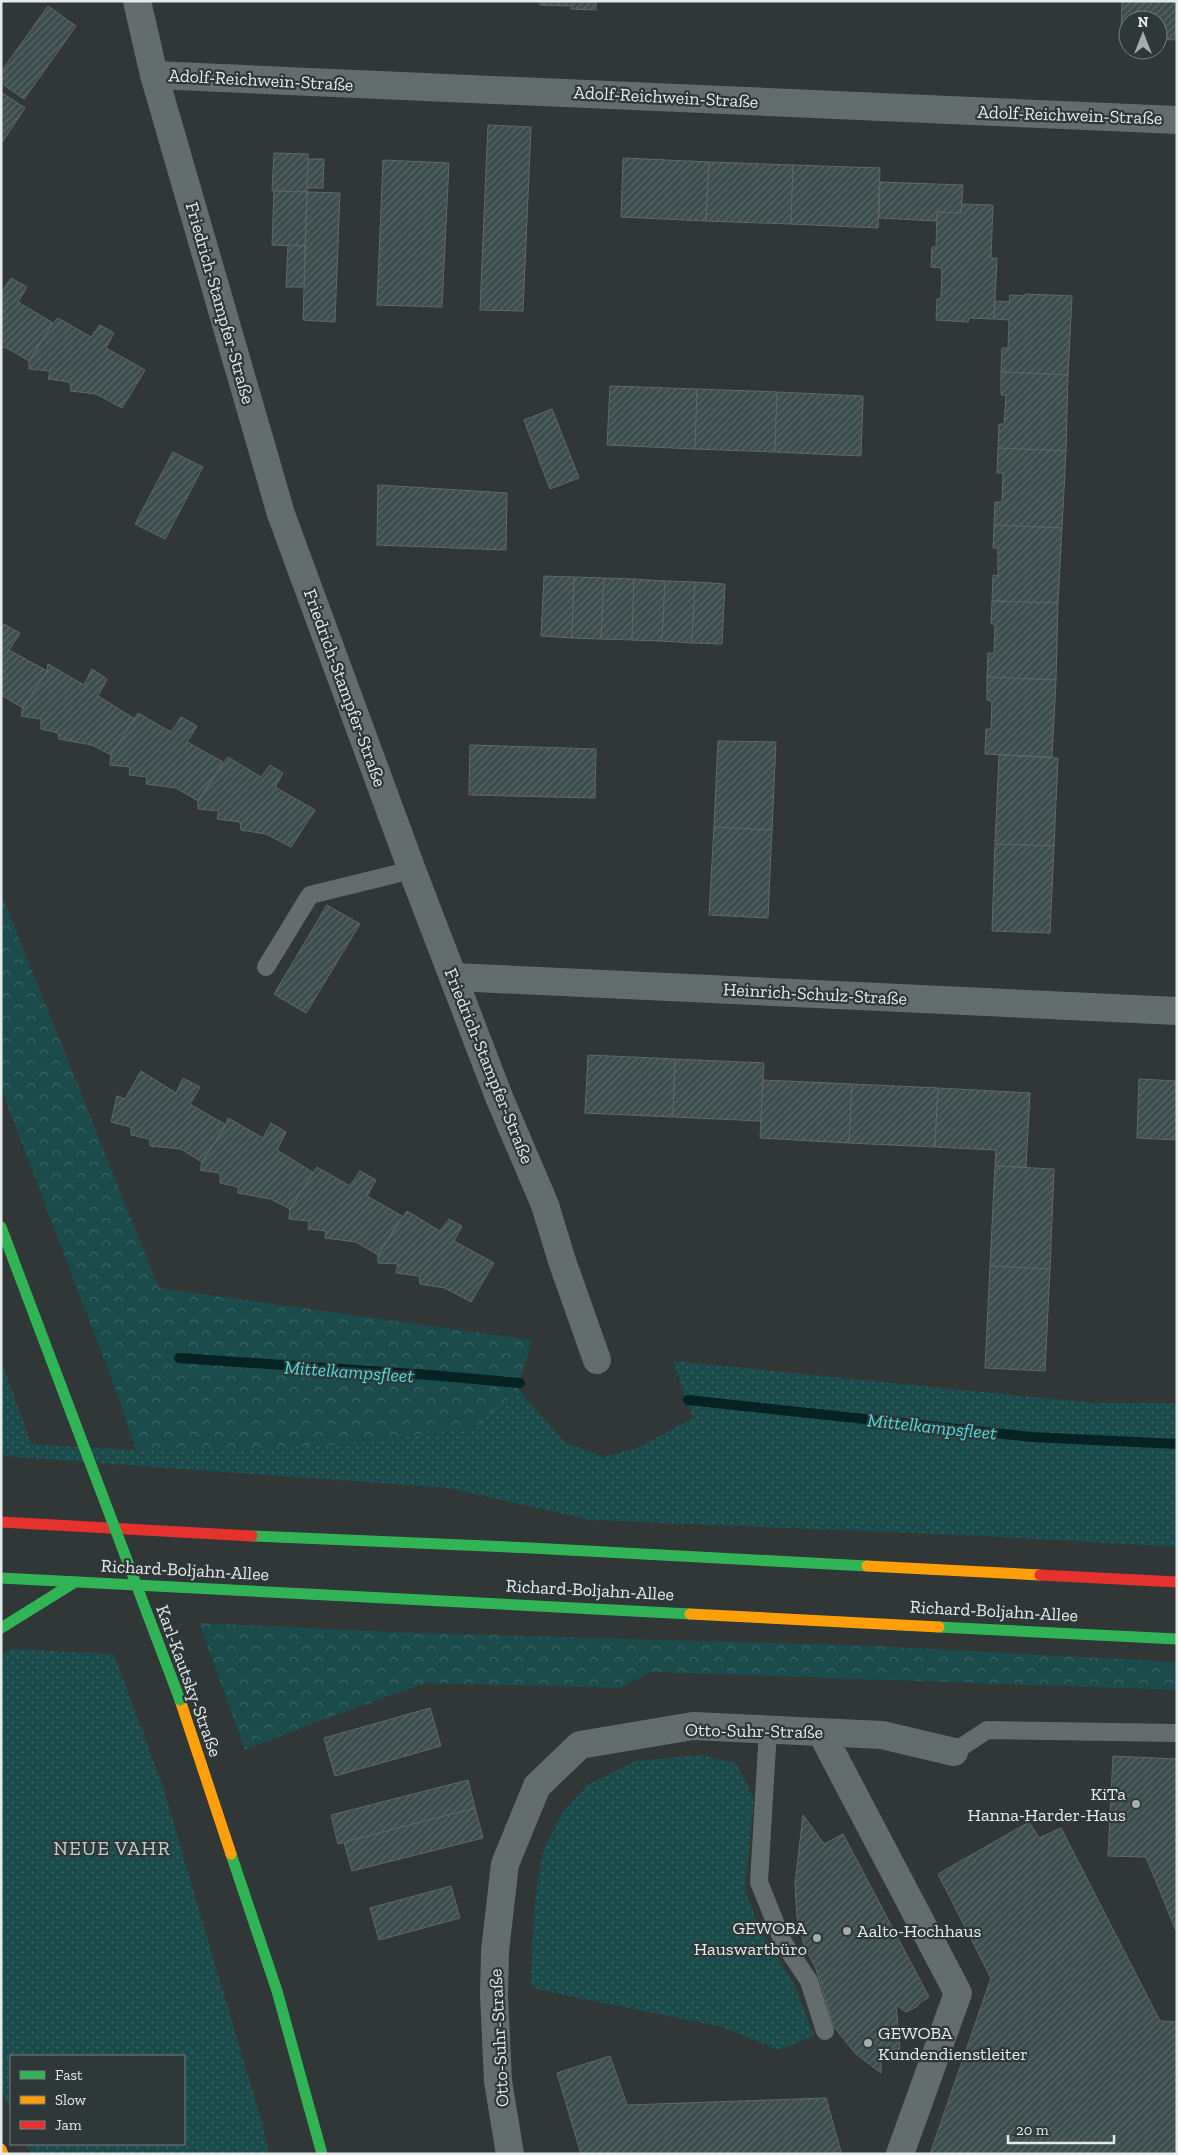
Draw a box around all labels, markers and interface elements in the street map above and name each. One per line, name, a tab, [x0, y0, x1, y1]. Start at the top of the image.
north arrow	[1118, 10, 1168, 60]
text: N	[1138, 14, 1149, 31]
street label: Adolf-Reichwein-Straße	[168, 64, 354, 96]
street label: Adolf-Reichwein-Straße	[573, 81, 759, 113]
street label: Adolf-Reichwein-Straße	[977, 101, 1163, 129]
street label: Friedrich-Stampfer-Straße	[181, 199, 259, 407]
street label: Friedrich-Stampfer-Straße	[299, 586, 391, 790]
street label: Friedrich-Stampfer-Straße	[440, 965, 538, 1167]
street label: Heinrich-Schulz-Straße	[723, 978, 907, 1010]
water label: Mittelkampsfleet	[283, 1355, 415, 1388]
water label: Mittelkampsfleet	[866, 1408, 998, 1445]
street label: Richard-Boljahn-Allee	[100, 1555, 270, 1585]
street label: Richard-Boljahn-Allee	[505, 1575, 675, 1605]
street label: Richard-Boljahn-Allee	[909, 1596, 1079, 1626]
street label: Karl-Kautsky-Straße	[151, 1602, 227, 1760]
street label: Otto-Suhr-Straße	[685, 1719, 823, 1743]
place label: KiTa Hanna-Harder-Haus	[968, 1783, 1126, 1826]
marker: KiTa Hanna-Harder-Haus	[1130, 1798, 1142, 1810]
district label: NEUE VAHR	[53, 1836, 171, 1860]
place label: GEWOBA Hauswartbüro	[694, 1917, 807, 1960]
place label: Aalto-Hochhaus	[857, 1920, 982, 1942]
marker: Aalto-Hochhaus	[841, 1925, 853, 1937]
marker: GEWOBA Hauswartbüro	[811, 1932, 823, 1944]
street label: Otto-Suhr-Straße	[484, 1968, 514, 2108]
place label: GEWOBA Kundendienstleiter	[878, 2022, 1028, 2065]
marker: GEWOBA Kundendienstleiter	[862, 2037, 874, 2049]
legend	[10, 2055, 185, 2145]
text: Fast	[55, 2066, 83, 2084]
text: Slow	[55, 2091, 87, 2109]
scale bar	[1008, 2112, 1114, 2144]
text: Jam	[55, 2116, 82, 2134]
text: 20 m	[1016, 2121, 1049, 2139]

